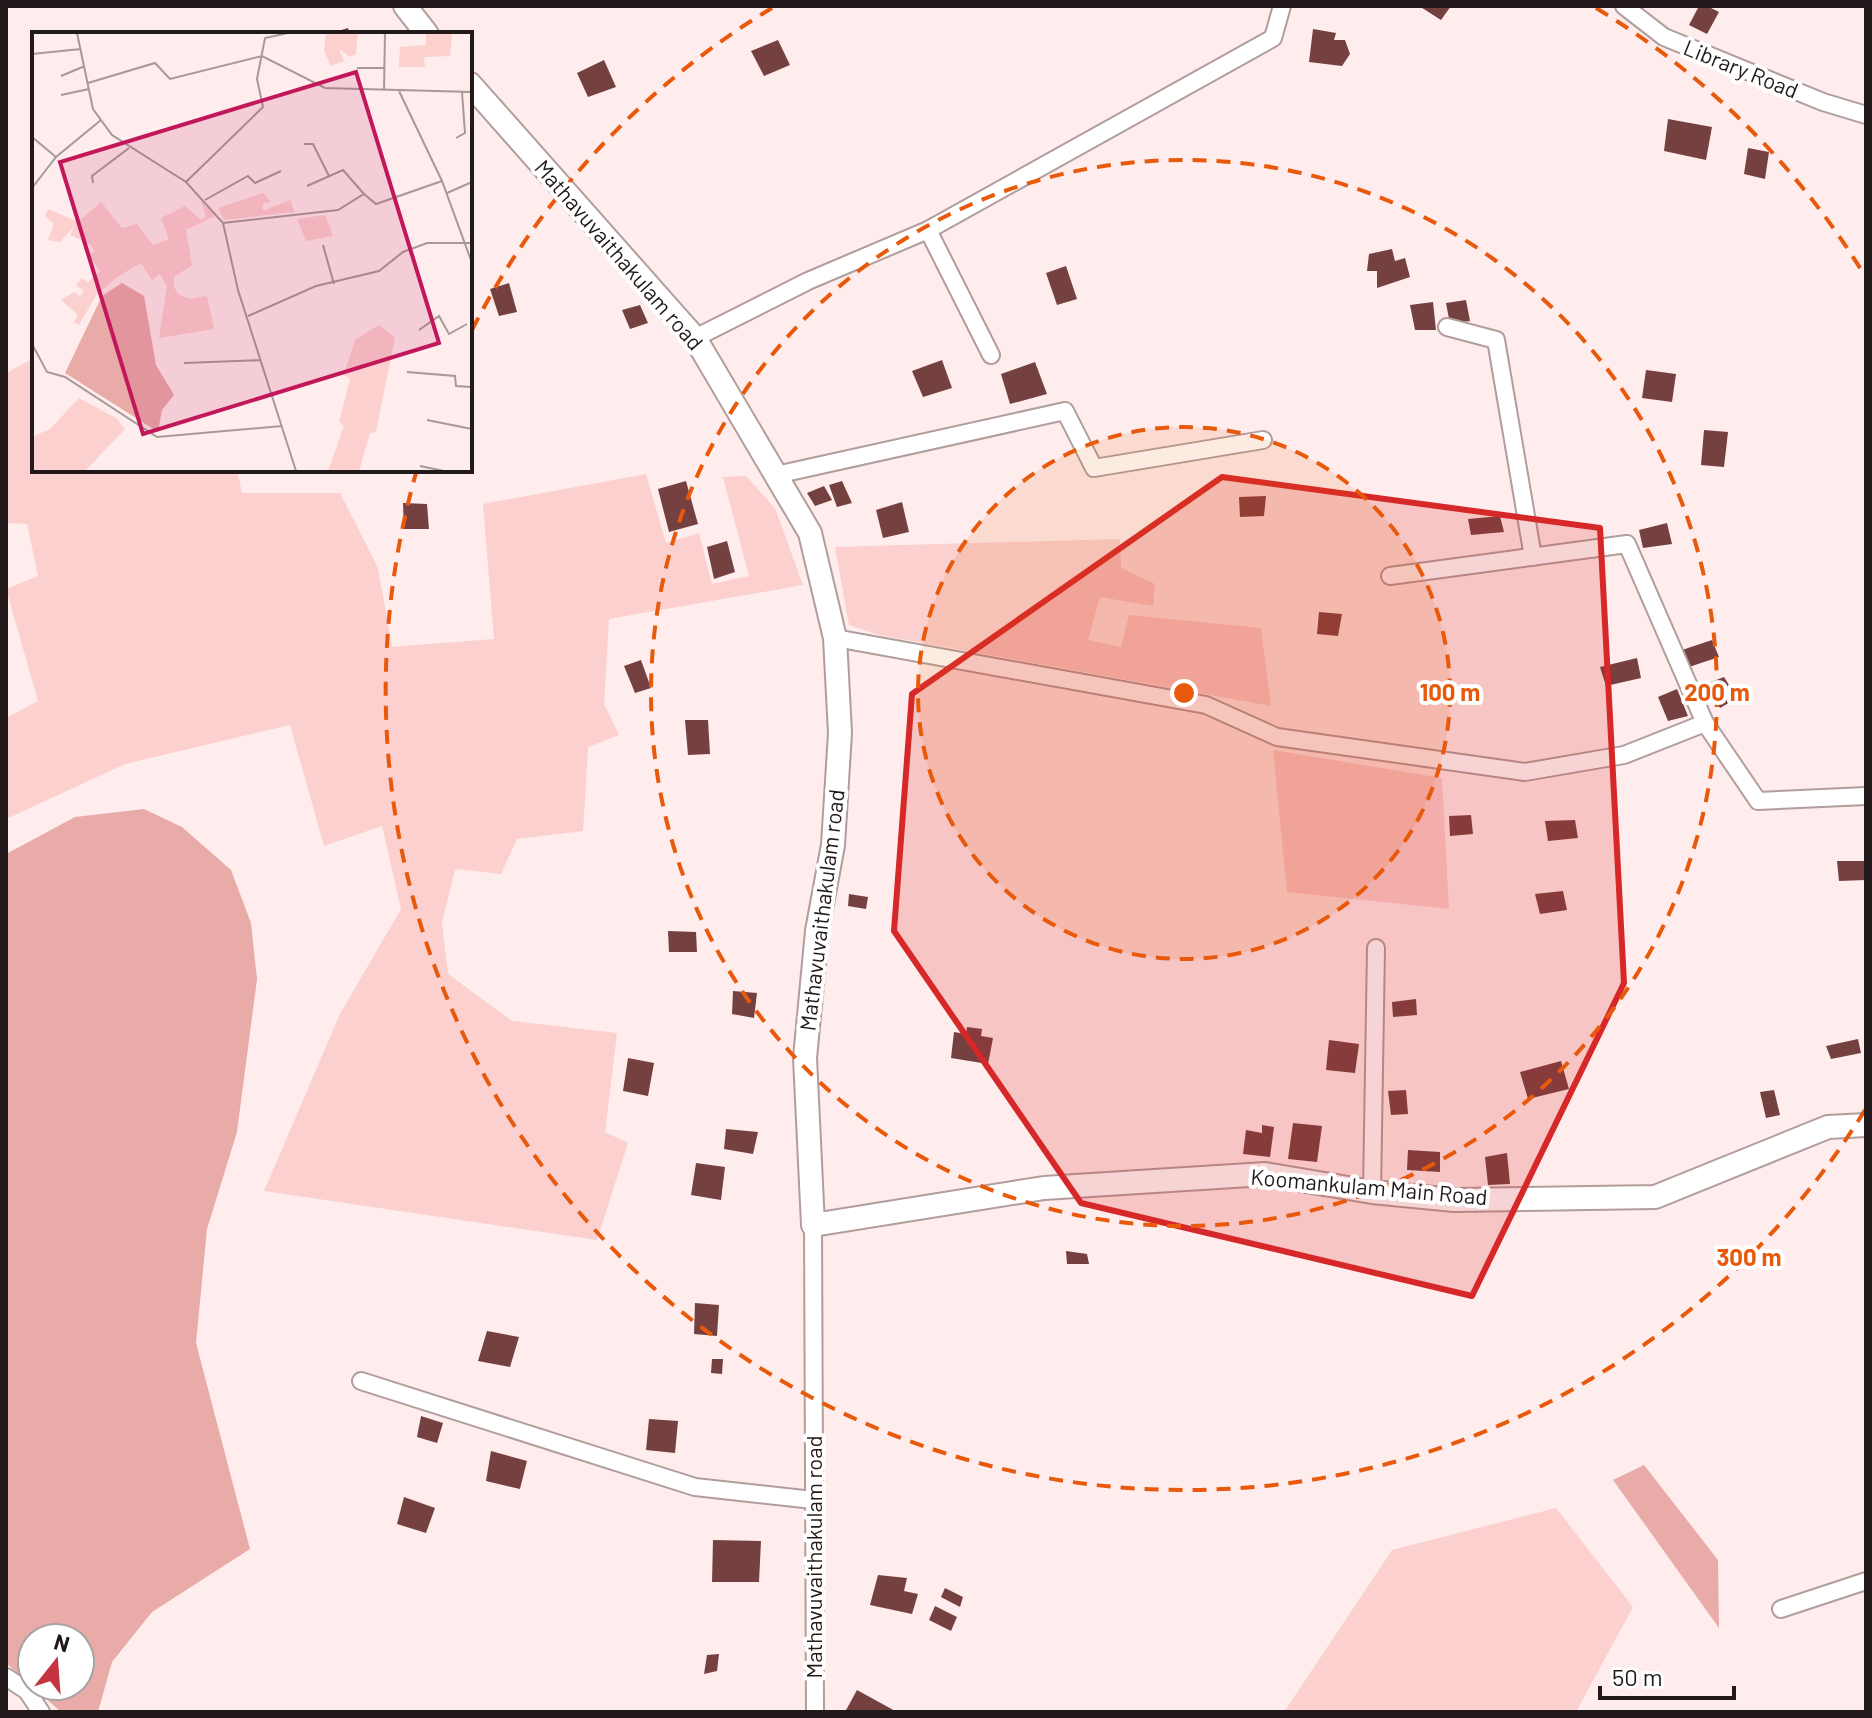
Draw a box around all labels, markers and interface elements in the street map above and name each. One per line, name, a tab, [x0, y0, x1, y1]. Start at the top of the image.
inset map	[32, 32, 472, 472]
street label: Library Road	[1680, 33, 1802, 103]
street label: Mathavuvaithakulam road	[530, 154, 709, 355]
text: 100 m	[1420, 677, 1480, 706]
text: 200 m	[1684, 677, 1750, 706]
centre of rings	[1170, 679, 1198, 707]
street label: Mathavuvaithakulam road	[793, 788, 849, 1032]
street label: Koomankulam Main Road	[1250, 1163, 1489, 1209]
text: 300 m	[1716, 1242, 1782, 1271]
street label: Mathavuvaithakulam road	[800, 1435, 826, 1679]
north arrow	[16, 1622, 96, 1702]
text: N	[51, 1627, 73, 1656]
scale bar	[1600, 1650, 1734, 1700]
text: 50 m	[1612, 1662, 1663, 1691]

